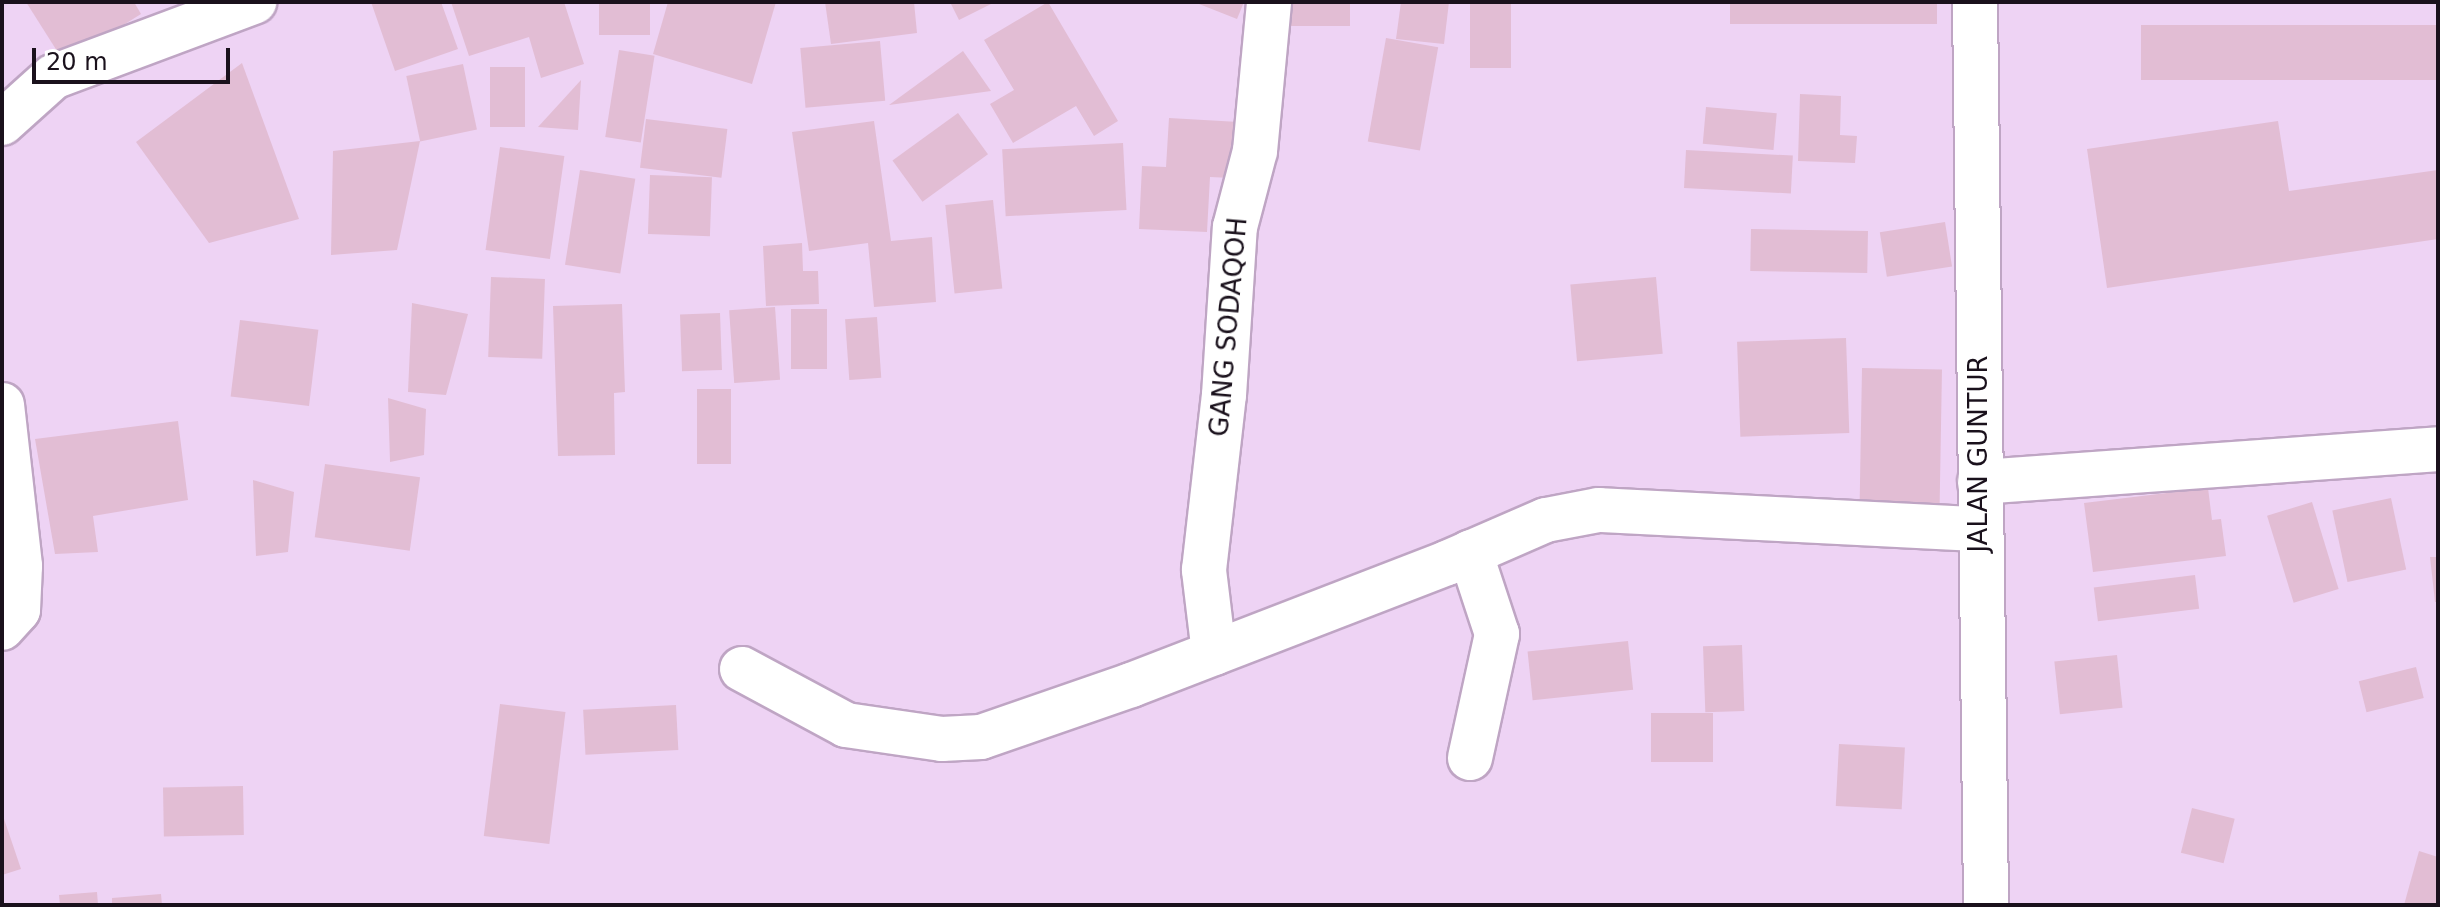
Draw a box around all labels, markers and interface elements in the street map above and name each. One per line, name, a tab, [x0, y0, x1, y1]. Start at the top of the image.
scale bar	[36, 32, 234, 82]
text: 20 m	[46, 48, 108, 76]
street label: GANG SODAQOH	[1204, 216, 1254, 438]
street label: JALAN GUNTUR	[1963, 355, 1995, 553]

